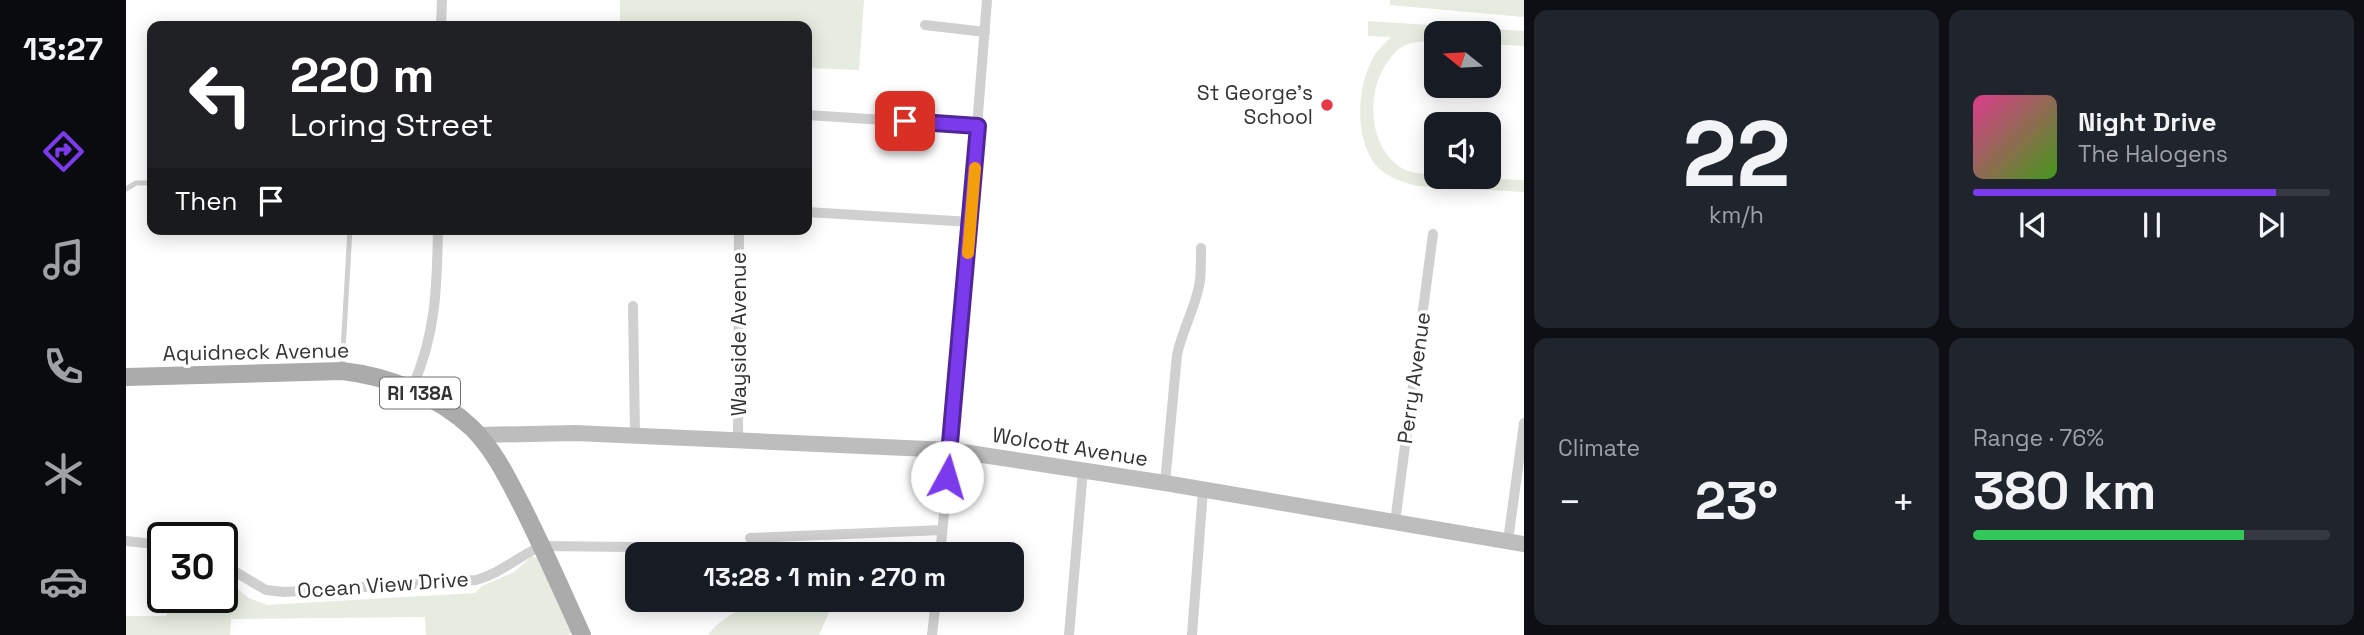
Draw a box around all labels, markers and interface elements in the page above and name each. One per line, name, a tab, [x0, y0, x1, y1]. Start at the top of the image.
north arrow	[1424, 21, 1502, 98]
map controls	[1424, 21, 1501, 189]
text: 13:27	[23, 29, 103, 69]
text: 220 m	[290, 44, 434, 106]
icon: left	[175, 49, 266, 140]
place label: St George's School	[1197, 79, 1313, 130]
pin	[875, 91, 935, 151]
text: 22	[1682, 96, 1791, 213]
marker: St George's School	[1319, 97, 1335, 113]
icon: arrive	[886, 102, 924, 140]
text: Loring Street	[290, 105, 493, 145]
text: Night Drive	[2078, 105, 2216, 139]
button: sound	[1424, 112, 1501, 189]
icon: directions	[39, 127, 88, 176]
text: The Halogens	[2078, 139, 2228, 169]
icon: arrive	[252, 182, 290, 220]
text: Then	[175, 184, 238, 218]
text: km/h	[1709, 200, 1764, 230]
icon: previous	[2014, 206, 2052, 244]
icon: pause	[2133, 206, 2171, 244]
icon: next	[2252, 206, 2290, 244]
icon: music	[39, 235, 88, 284]
street label: Wayside Avenue	[725, 252, 752, 416]
street label: Perry Avenue	[1391, 310, 1436, 446]
street label: Aquidneck Avenue	[162, 336, 350, 367]
icon: phone	[39, 342, 88, 391]
road number: RI 138A	[380, 378, 460, 408]
street label: Wolcott Avenue	[990, 421, 1150, 472]
text: Range · 76%	[1973, 423, 2104, 453]
text: Climate	[1558, 433, 1640, 463]
position arrow	[910, 440, 984, 514]
icon: climate	[39, 449, 88, 498]
text: 380 km	[1973, 458, 2156, 524]
text: 23°	[1695, 468, 1778, 534]
text: −	[1558, 478, 1582, 526]
text: +	[1891, 478, 1915, 526]
speed limit sign: 30	[147, 522, 238, 613]
icon: car	[39, 557, 88, 606]
text: 13:28 · 1 min · 270 m	[703, 560, 946, 594]
street label: Ocean View Drive	[296, 565, 470, 604]

